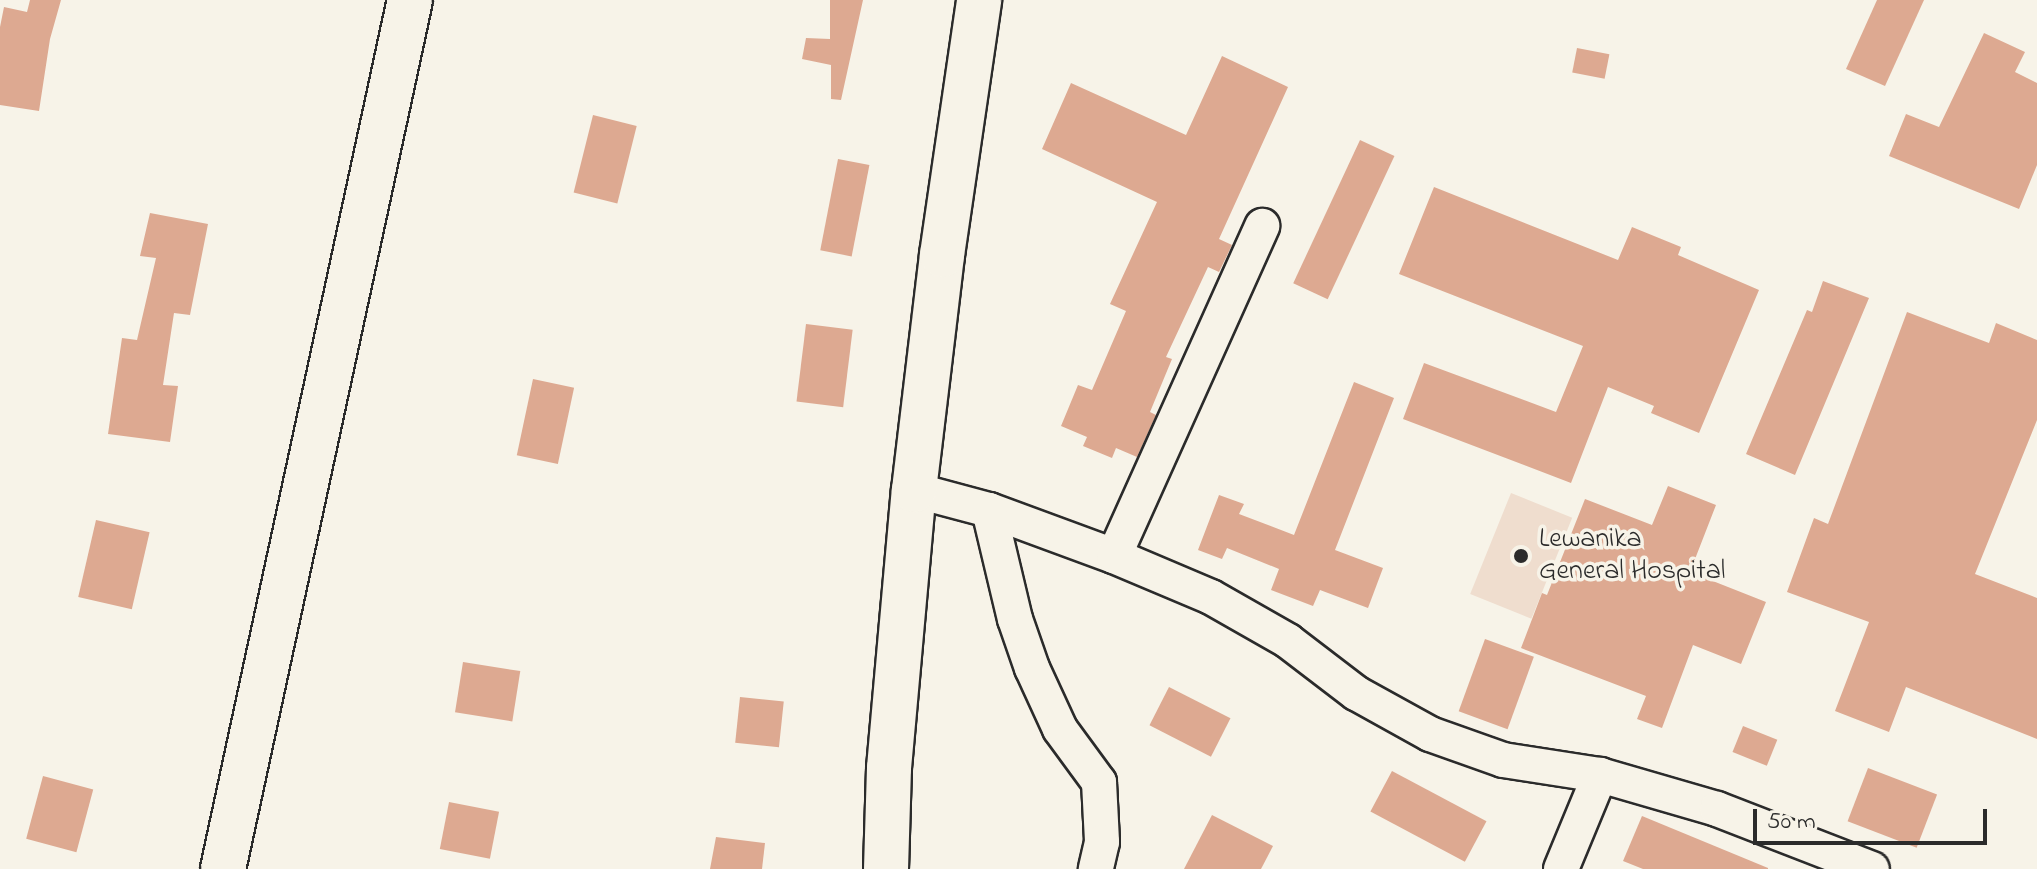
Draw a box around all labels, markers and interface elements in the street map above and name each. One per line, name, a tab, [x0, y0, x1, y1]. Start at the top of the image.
place label: Lewanika General Hospital	[1539, 523, 1726, 589]
marker: Lewanika General Hospital	[1510, 545, 1532, 567]
scale bar	[1757, 793, 1991, 843]
text: 50 m	[1767, 805, 1816, 840]

